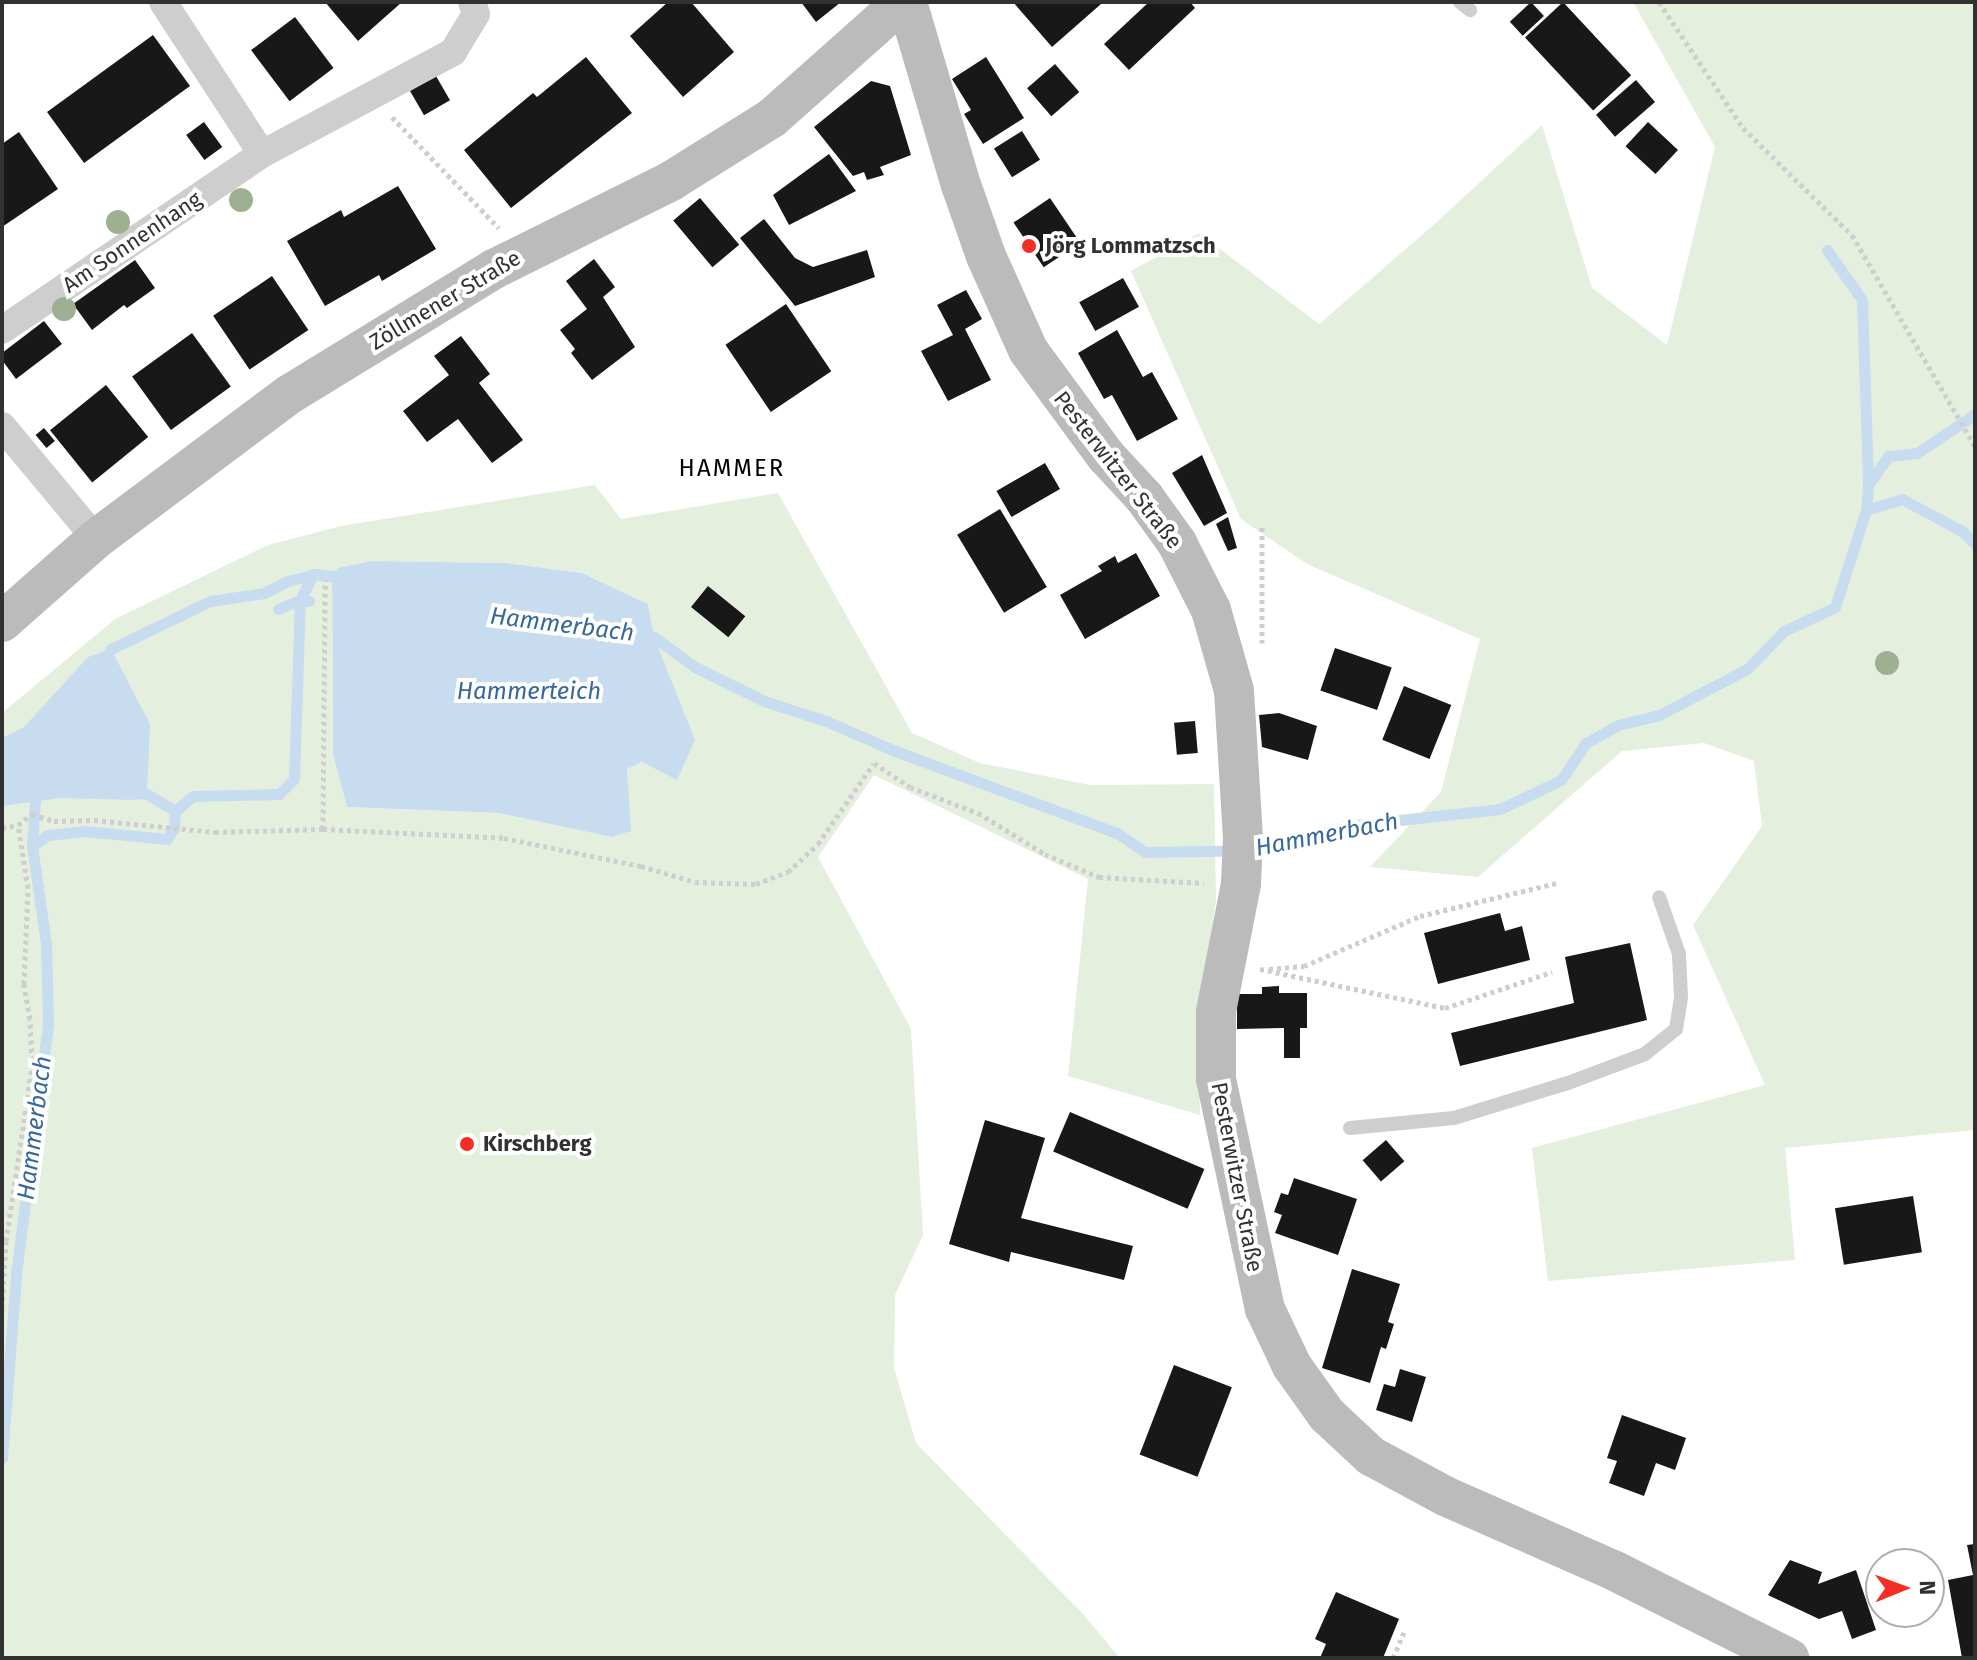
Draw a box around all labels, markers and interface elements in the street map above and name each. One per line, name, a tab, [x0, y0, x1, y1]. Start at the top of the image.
street label: Am Sonnenhang	[57, 186, 207, 298]
place label: Jörg Lommatzsch	[1045, 233, 1216, 259]
marker: Jörg Lommatzsch	[1020, 237, 1038, 255]
street label: Zöllmener Straße	[365, 245, 525, 355]
street label: Pesterwitzer Straße	[1048, 386, 1188, 554]
district label: HAMMER	[679, 455, 785, 483]
water label: Hammerbach	[488, 602, 636, 648]
water label: Hammerteich	[457, 678, 601, 706]
water label: Hammerbach	[1253, 807, 1401, 863]
water label: Hammerbach	[12, 1054, 58, 1202]
street label: Pesterwitzer Straße	[1206, 1080, 1268, 1274]
place label: Kirschberg	[483, 1131, 592, 1157]
marker: Kirschberg	[458, 1135, 476, 1153]
north arrow	[1865, 1548, 1945, 1628]
text: N	[1914, 1580, 1941, 1595]

